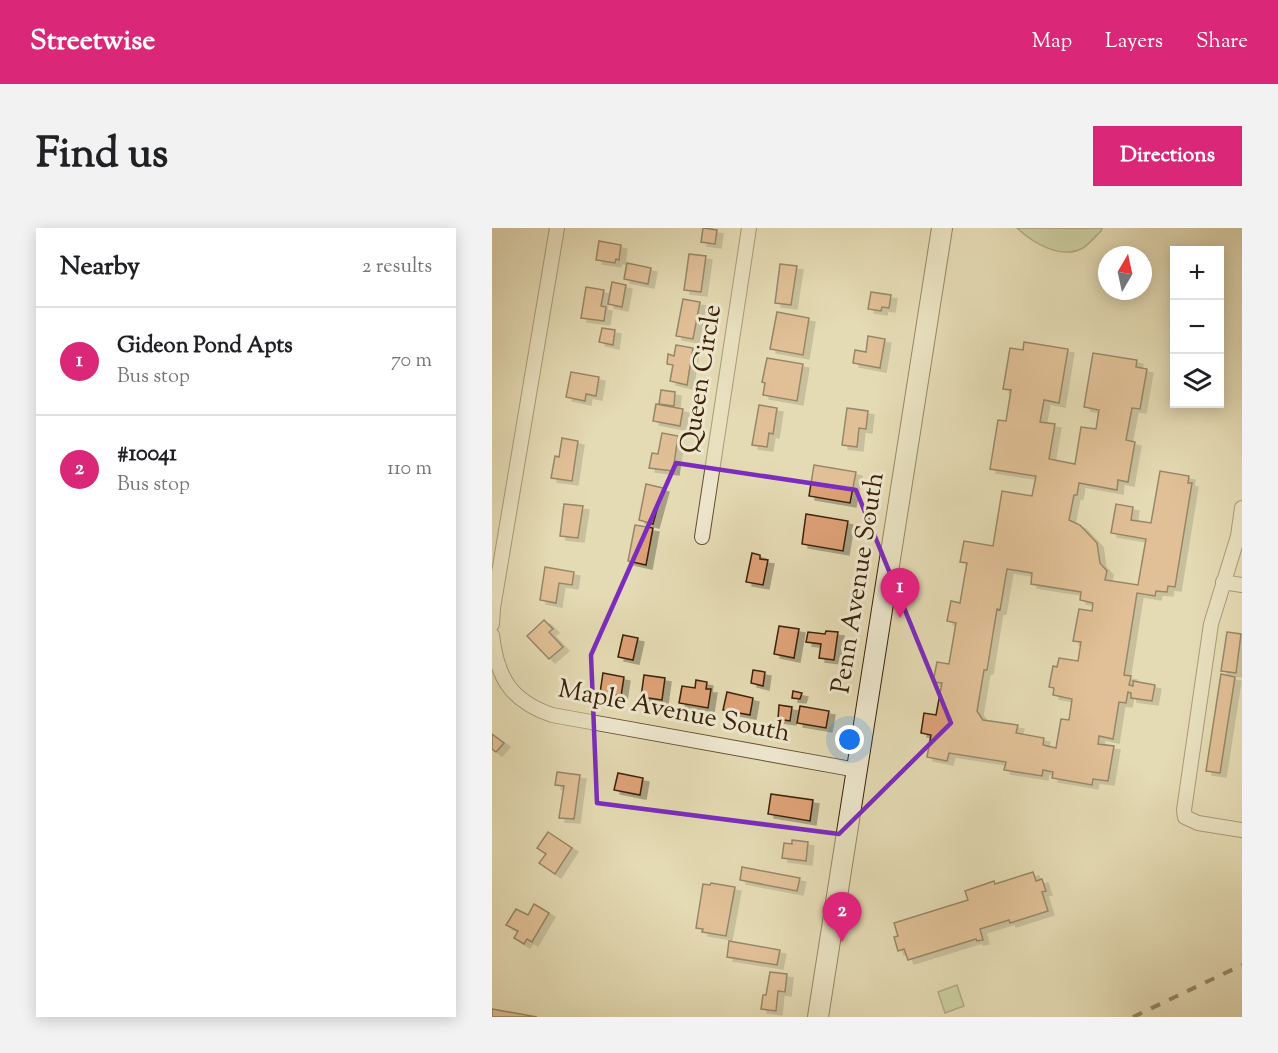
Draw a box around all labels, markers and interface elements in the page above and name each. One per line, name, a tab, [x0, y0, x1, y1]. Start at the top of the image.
text: Streetwise	[30, 22, 155, 62]
text: Map	[1032, 27, 1072, 57]
text: Layers	[1105, 27, 1163, 57]
text: Share	[1196, 27, 1248, 57]
text: Find us	[36, 126, 168, 186]
button: Directions	[1093, 126, 1242, 186]
north arrow	[1098, 246, 1152, 300]
map controls	[1170, 246, 1224, 408]
button: +	[1170, 246, 1224, 300]
text: Nearby	[60, 249, 140, 286]
text: 2 results	[362, 253, 432, 282]
button: −	[1170, 300, 1224, 354]
street label: Queen Circle	[672, 302, 732, 456]
text: Gideon Pond Apts	[117, 331, 293, 363]
text: 1	[76, 347, 83, 376]
text: 70 m	[391, 347, 432, 376]
button: layers	[1170, 354, 1224, 408]
text: Bus stop	[117, 363, 190, 392]
text: #10041	[117, 439, 177, 471]
text: 2	[75, 455, 84, 484]
text: 110 m	[387, 455, 432, 484]
street label: Penn Avenue South	[823, 470, 895, 696]
text: Bus stop	[117, 471, 190, 500]
pin: 1	[880, 568, 920, 618]
street label: Maple Avenue South	[555, 671, 793, 753]
your location	[835, 725, 864, 754]
pin: 2	[822, 892, 862, 942]

